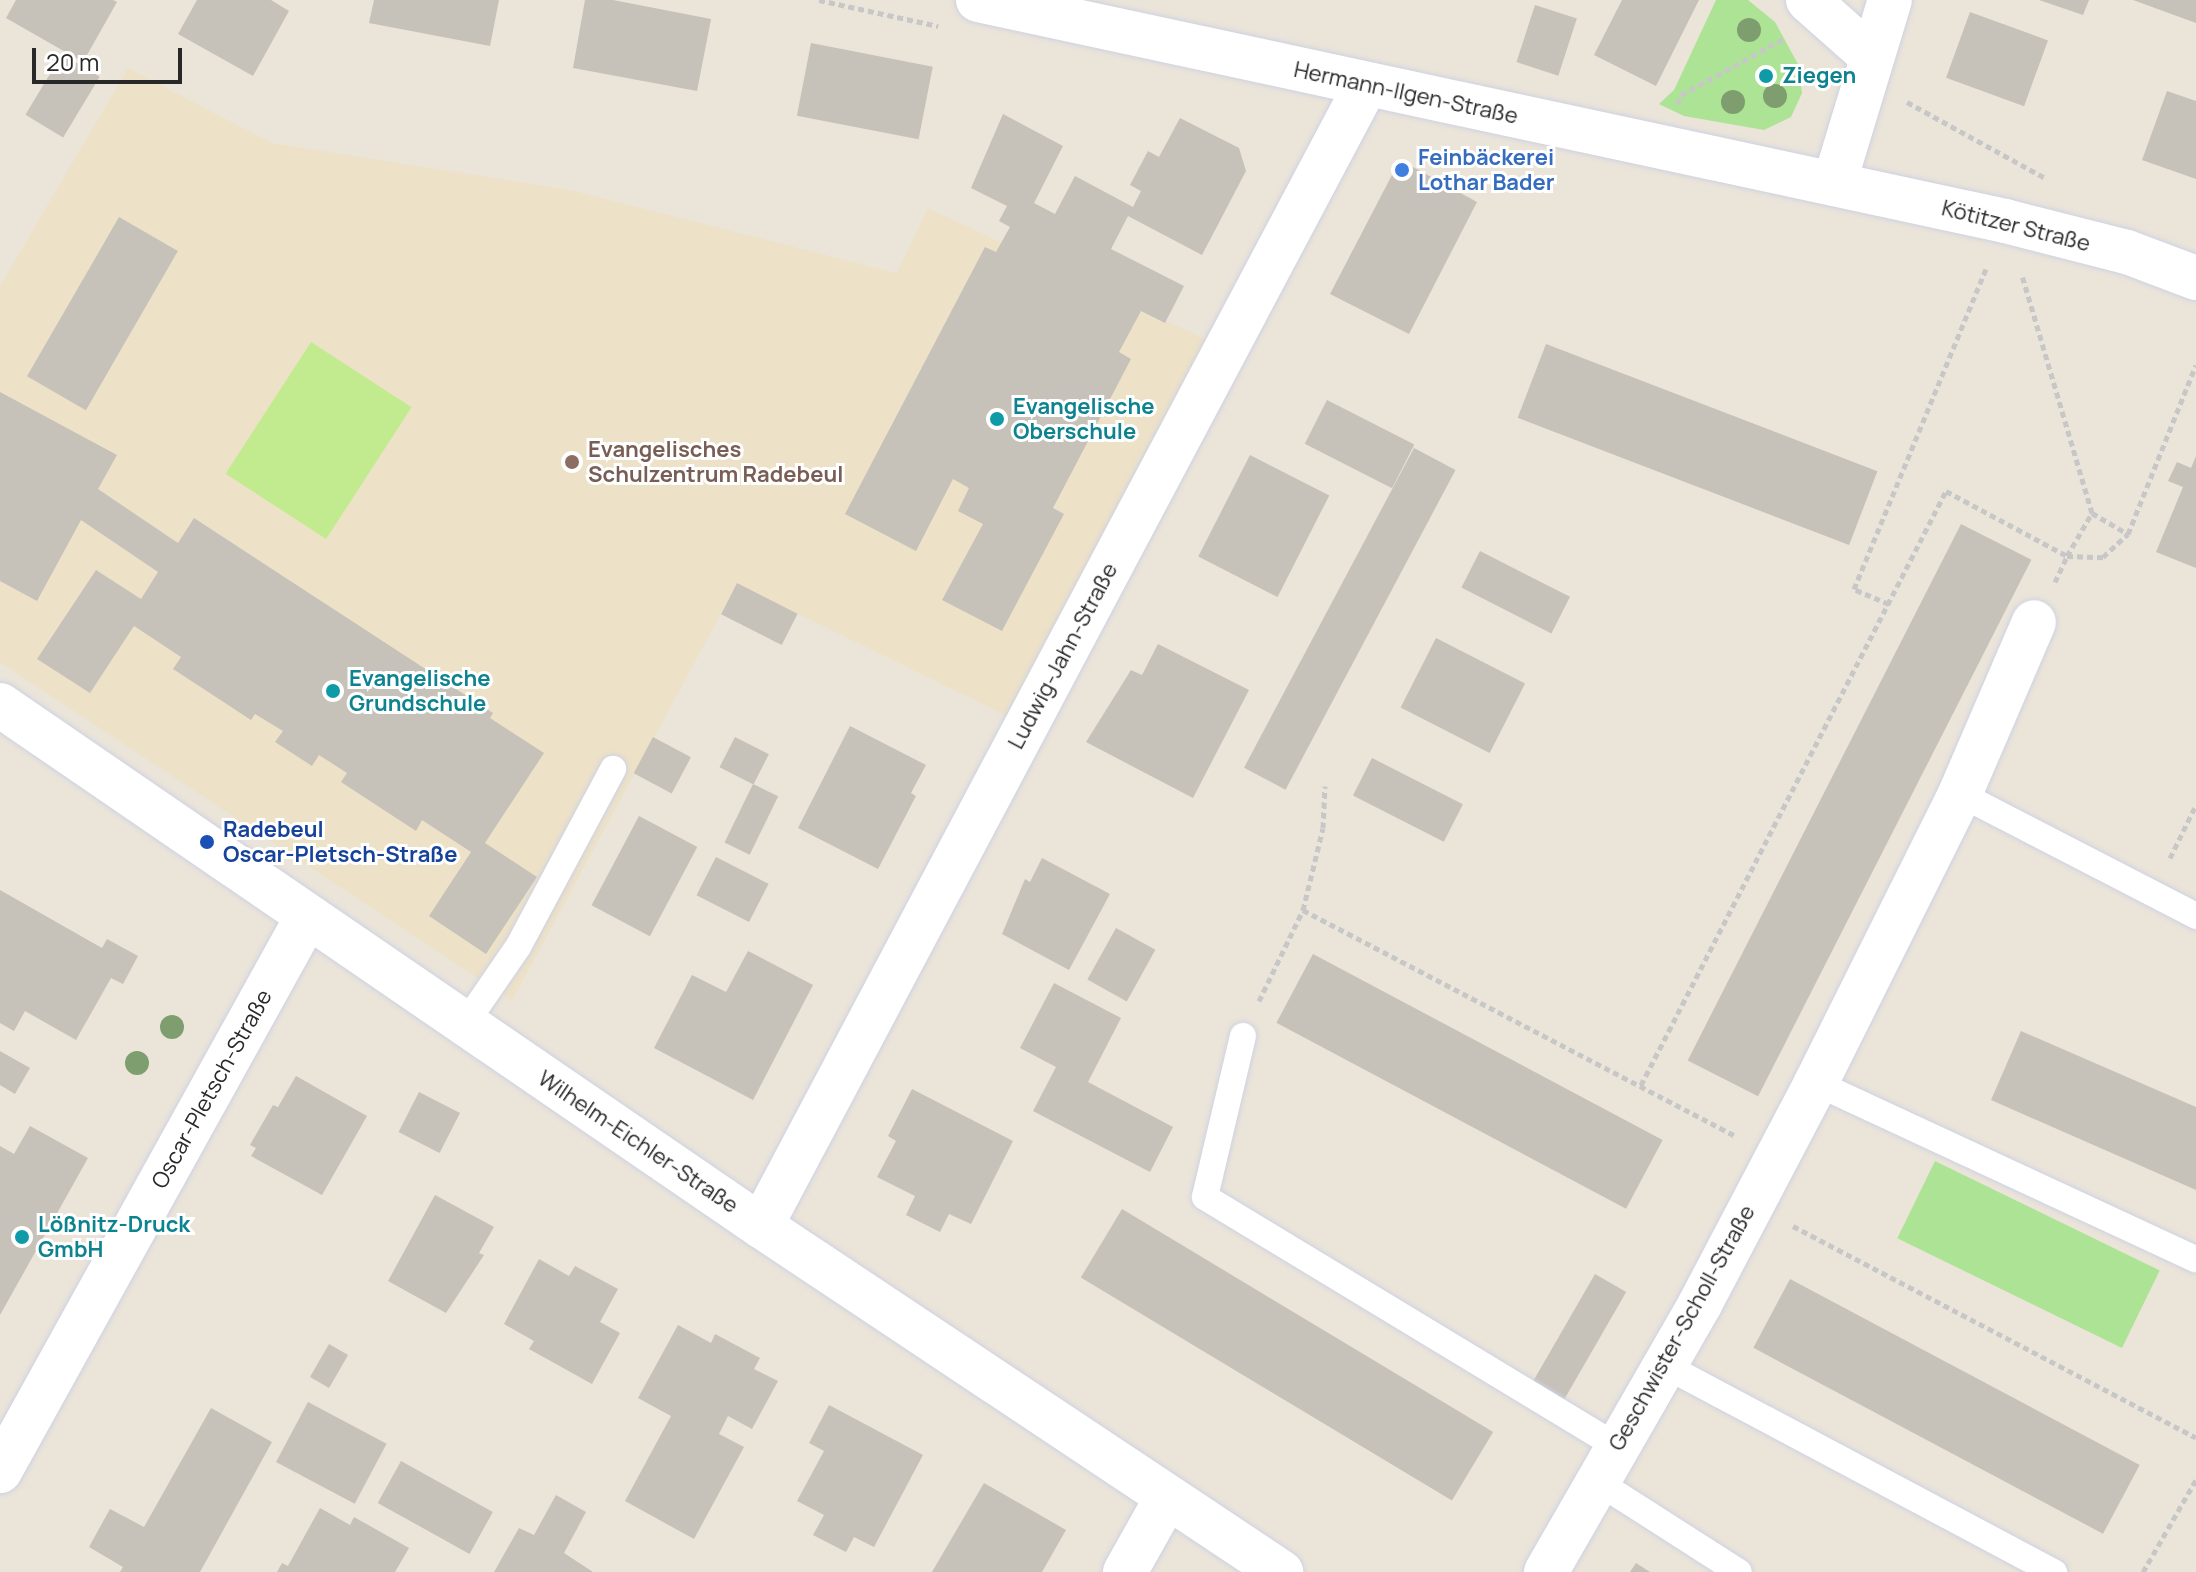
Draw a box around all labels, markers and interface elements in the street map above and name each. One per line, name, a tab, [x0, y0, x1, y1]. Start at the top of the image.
scale bar	[36, 32, 186, 82]
text: 20 m	[46, 45, 99, 78]
street label: Hermann-Ilgen-Straße	[1292, 56, 1520, 130]
place label: Ziegen	[1782, 63, 1856, 89]
marker: Ziegen	[1757, 67, 1775, 85]
place label: Feinbäckerei Lothar Bader	[1418, 144, 1555, 196]
marker: Feinbäckerei Lothar Bader	[1393, 161, 1411, 179]
street label: Kötitzer Straße	[1939, 195, 2093, 257]
place label: Evangelische Oberschule	[1013, 393, 1155, 444]
marker: Evangelische Oberschule	[988, 410, 1006, 428]
place label: Evangelisches Schulzentrum Radebeul	[588, 436, 843, 488]
marker: Evangelisches Schulzentrum Radebeul	[563, 453, 581, 471]
street label: Ludwig-Jahn-Straße	[1003, 558, 1123, 754]
place label: Evangelische Grundschule	[349, 665, 491, 716]
marker: Evangelische Grundschule	[324, 682, 342, 700]
place label: Radebeul Oscar-Pletsch-Straße	[223, 816, 457, 868]
marker: Radebeul Oscar-Pletsch-Straße	[198, 833, 216, 851]
street label: Oscar-Pletsch-Straße	[146, 985, 278, 1193]
street label: Wilhelm-Eichler-Straße	[533, 1065, 743, 1219]
street label: Geschwister-Scholl-Straße	[1603, 1201, 1761, 1455]
place label: Lößnitz-Druck GmbH	[38, 1211, 190, 1262]
marker: Lößnitz-Druck GmbH	[13, 1228, 31, 1246]

